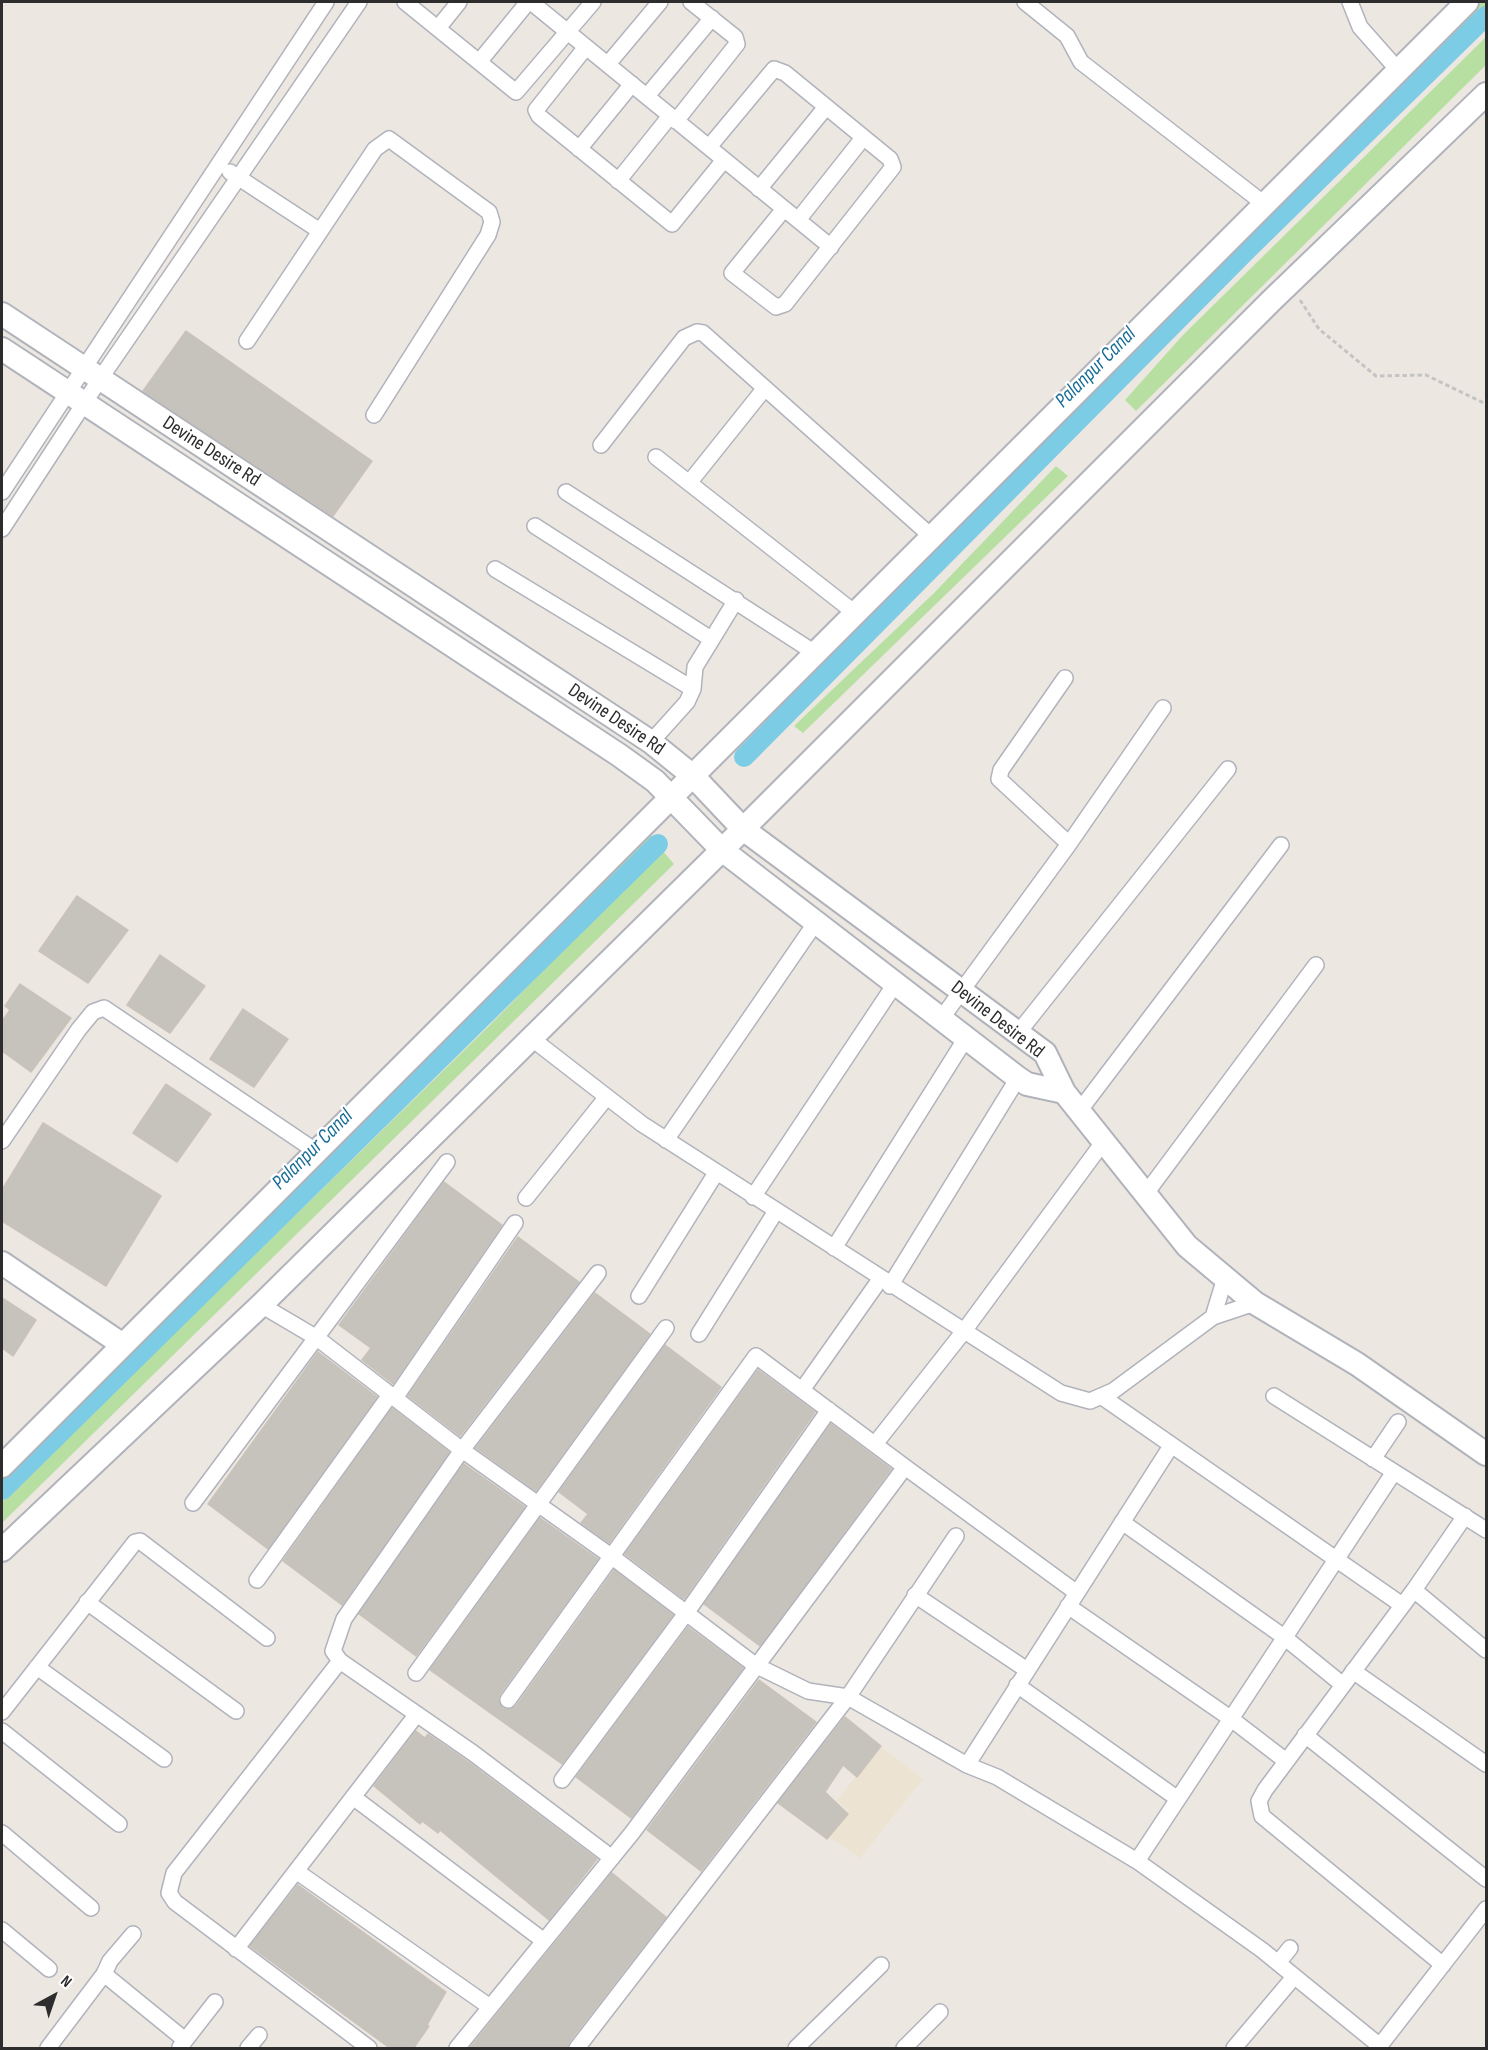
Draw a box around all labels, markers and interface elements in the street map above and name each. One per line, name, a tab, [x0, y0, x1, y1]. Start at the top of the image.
water label: Palanpur Canal	[1050, 322, 1142, 414]
street label: Devine Desire Rd	[158, 412, 264, 492]
street label: Devine Desire Rd	[563, 679, 669, 761]
street label: Devine Desire Rd	[946, 976, 1048, 1064]
water label: Palanpur Canal	[267, 1104, 359, 1196]
north arrow	[24, 1966, 84, 2026]
text: N	[57, 1972, 75, 1992]

